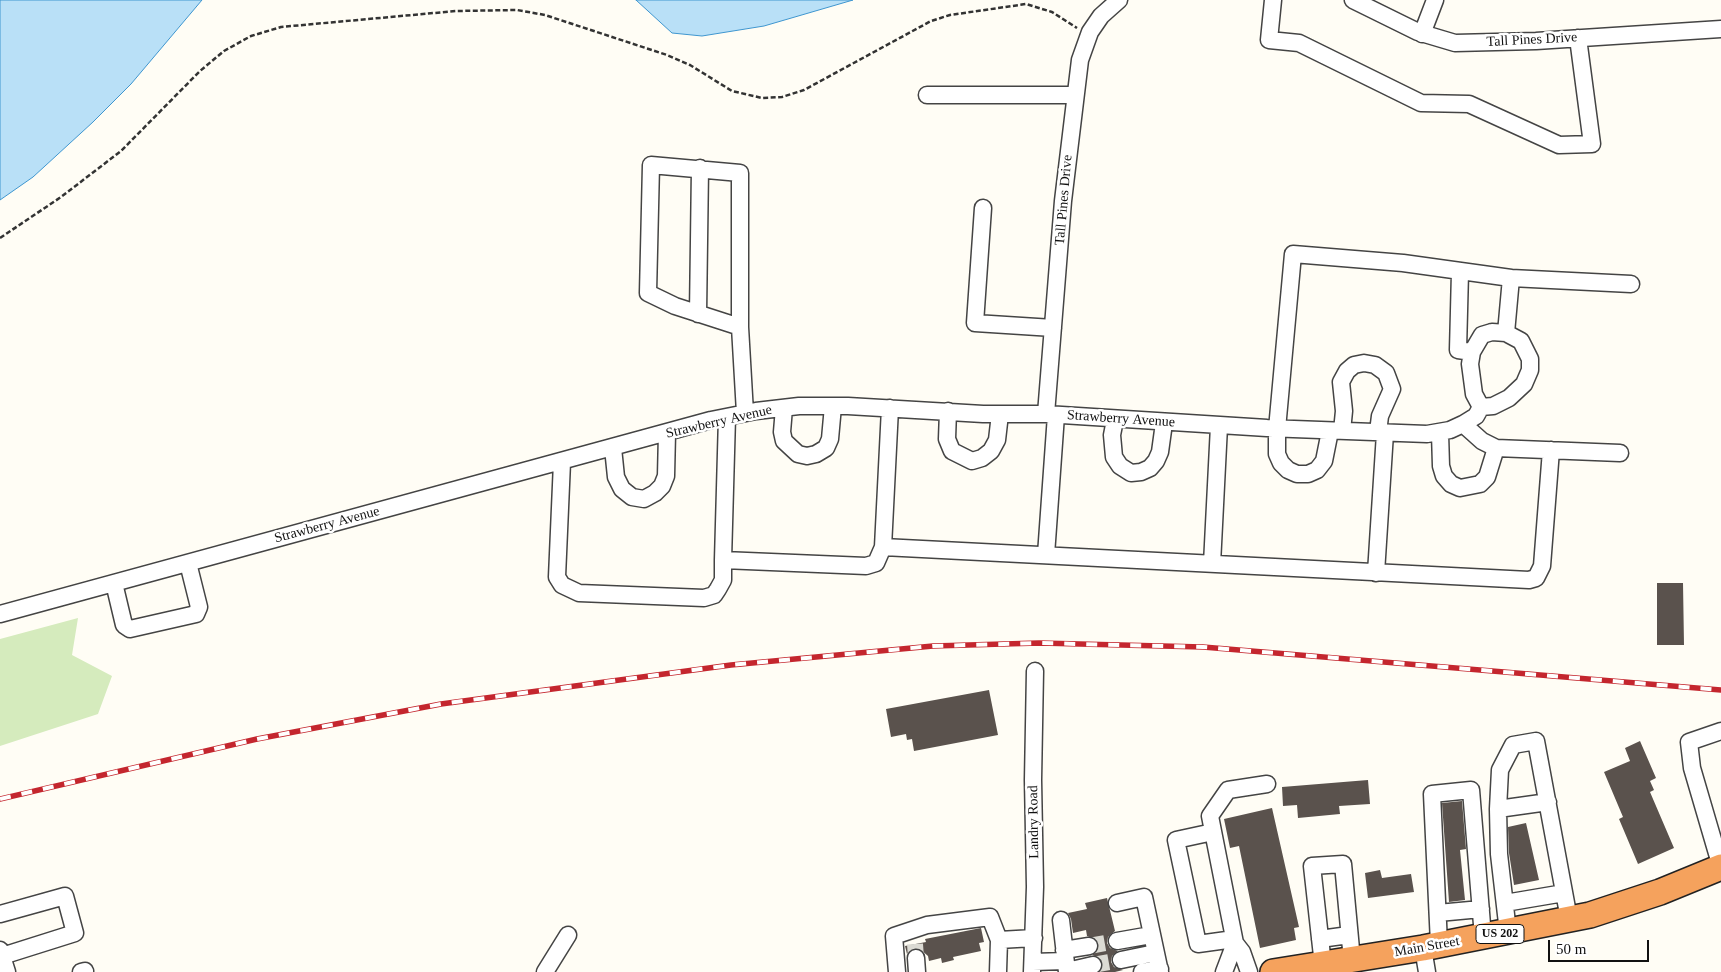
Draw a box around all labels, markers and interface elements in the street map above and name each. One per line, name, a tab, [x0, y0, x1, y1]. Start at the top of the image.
street label: Tall Pines Drive	[1486, 29, 1578, 51]
street label: Tall Pines Drive	[1052, 154, 1076, 246]
street label: Strawberry Avenue	[664, 402, 774, 442]
street label: Strawberry Avenue	[1066, 407, 1176, 431]
street label: Strawberry Avenue	[273, 503, 381, 547]
street label: Landry Road	[1025, 785, 1043, 859]
road number: US 202	[1476, 924, 1524, 944]
scale bar	[1551, 930, 1652, 962]
street label: Main Street	[1393, 933, 1461, 961]
text: 50 m	[1556, 941, 1586, 957]

